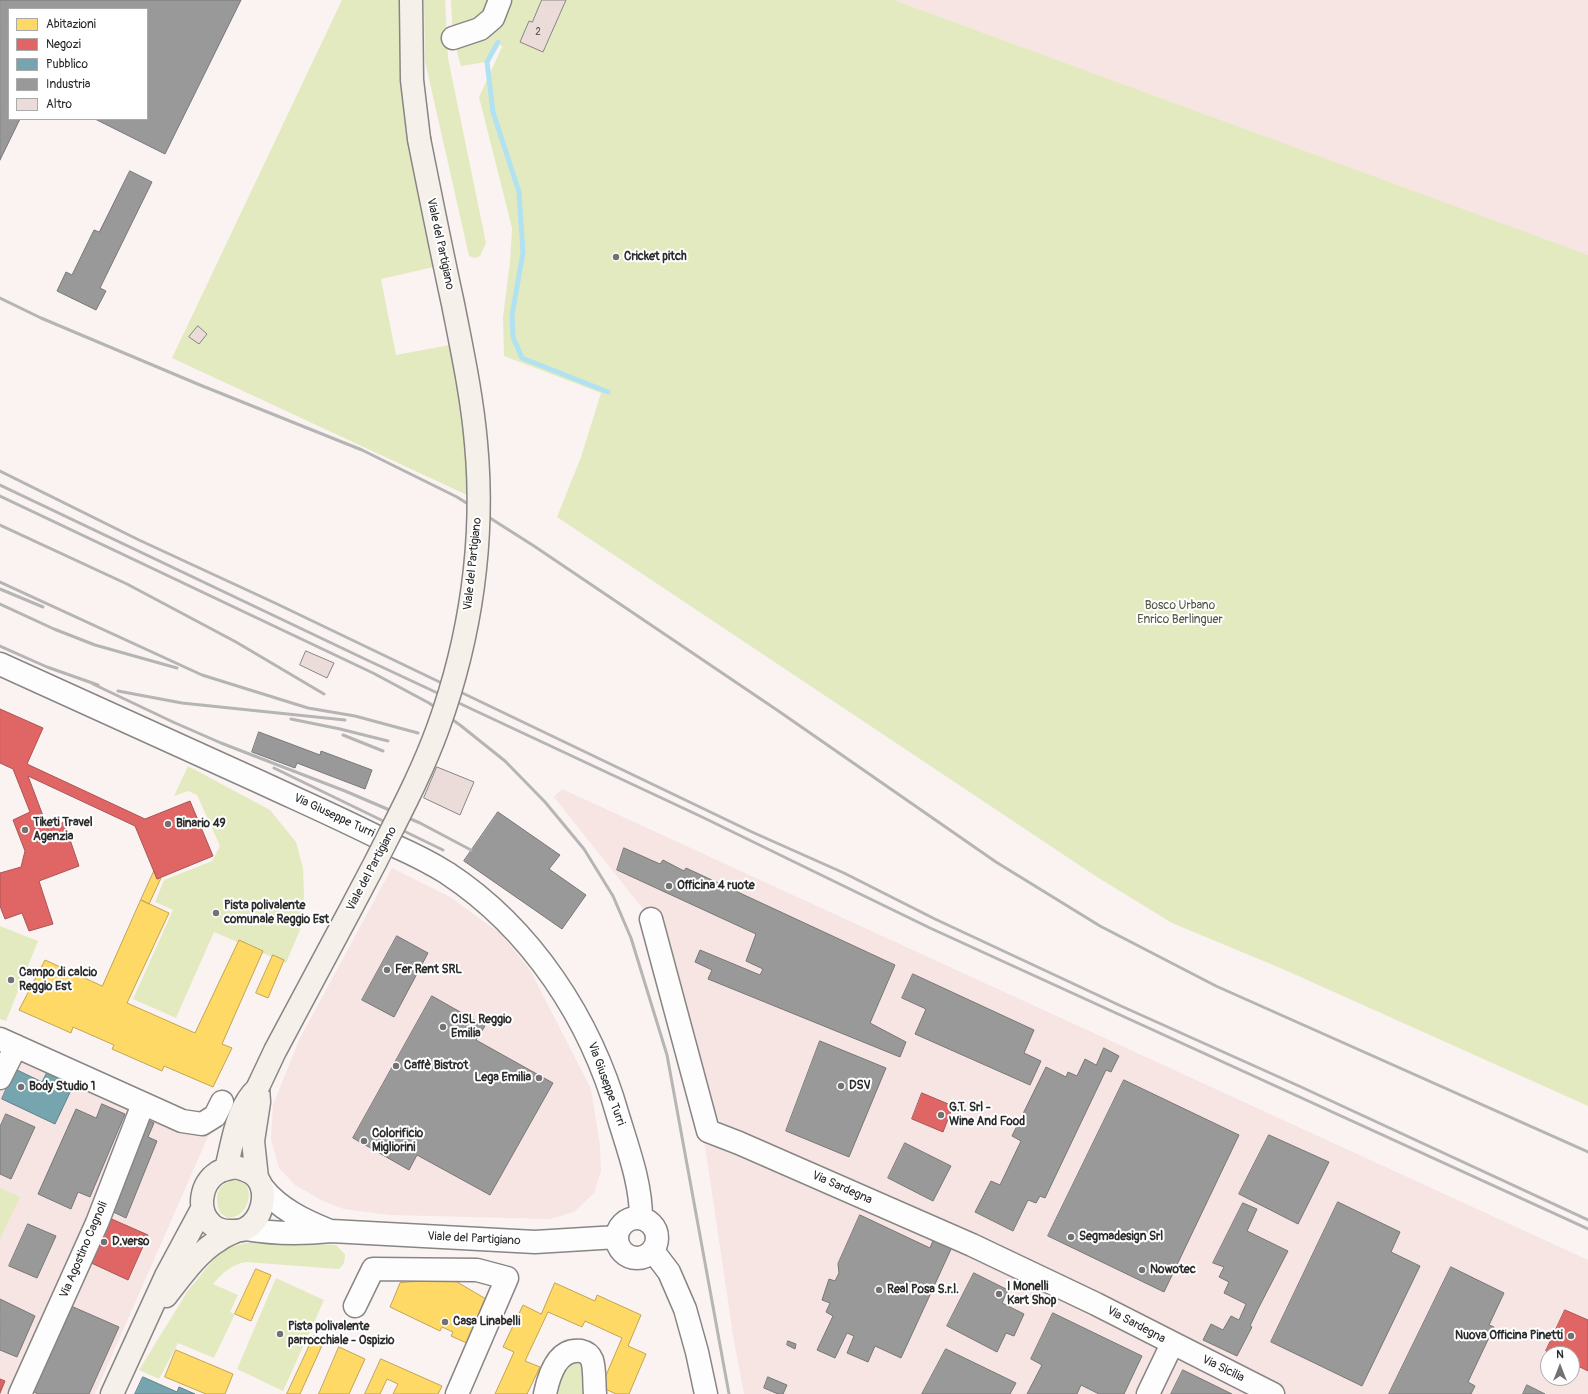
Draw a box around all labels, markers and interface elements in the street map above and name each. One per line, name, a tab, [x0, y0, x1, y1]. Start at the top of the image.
legend	[8, 8, 148, 120]
text: Abitazioni	[46, 17, 96, 32]
house number: 2	[535, 26, 541, 38]
text: Negozi	[46, 37, 81, 52]
text: Pubblico	[46, 57, 88, 72]
text: Industria	[46, 77, 90, 92]
text: Altro	[46, 97, 72, 112]
street label: Viale del Partigiano	[423, 197, 457, 291]
place label: Cricket pitch	[624, 250, 687, 264]
marker: Cricket pitch	[611, 252, 621, 262]
street label: Viale del Partigiano	[461, 517, 485, 611]
park label: Bosco Urbano Enrico Berlinguer	[1137, 599, 1223, 627]
street label: Via Giuseppe Turri	[291, 791, 377, 841]
place label: Tiketi Travel Agenzia	[33, 816, 93, 844]
place label: Binario 49	[176, 817, 226, 831]
marker: Binario 49	[163, 819, 173, 829]
street label: Viale del Partigiano	[344, 824, 400, 914]
marker: Tiketi Travel Agenzia	[20, 825, 30, 835]
place label: Officina 4 ruote	[677, 879, 755, 893]
marker: Officina 4 ruote	[664, 881, 674, 891]
place label: Pista polivalente comunale Reggio Est	[224, 899, 329, 927]
marker: Pista polivalente comunale Reggio Est	[211, 908, 221, 918]
place label: Fer Rent SRL	[395, 963, 462, 977]
marker: Fer Rent SRL	[382, 965, 392, 975]
place label: Campo di calcio Reggio Est	[19, 966, 97, 994]
marker: Campo di calcio Reggio Est	[6, 975, 16, 985]
place label: CISL Reggio Emilia	[451, 1013, 512, 1041]
marker: CISL Reggio Emilia	[438, 1022, 448, 1032]
street label: Via Giuseppe Turri	[584, 1040, 628, 1128]
place label: Caffè Bistrot	[404, 1059, 468, 1073]
marker: Caffè Bistrot	[391, 1061, 401, 1071]
place label: Lega Emilia	[474, 1071, 531, 1085]
marker: Lega Emilia	[534, 1073, 544, 1083]
place label: DSV	[849, 1079, 871, 1093]
place label: Body Studio 1	[29, 1080, 95, 1094]
marker: DSV	[836, 1081, 846, 1091]
marker: Body Studio 1	[16, 1082, 26, 1092]
place label: G.T. Srl - Wine And Food	[949, 1101, 1025, 1129]
marker: G.T. Srl - Wine And Food	[936, 1110, 946, 1120]
place label: Colorificio Migliorini	[372, 1127, 423, 1155]
marker: Colorificio Migliorini	[359, 1136, 369, 1146]
street label: Via Sardegna	[810, 1168, 874, 1208]
street label: Via Agostino Cagnoli	[57, 1200, 111, 1300]
street label: Viale del Partigiano	[427, 1229, 521, 1249]
place label: Segmadesign Srl	[1079, 1230, 1163, 1244]
marker: Segmadesign Srl	[1066, 1232, 1076, 1242]
place label: D.verso	[112, 1235, 150, 1249]
marker: D.verso	[99, 1237, 109, 1247]
place label: Nowotec	[1150, 1263, 1196, 1277]
marker: Nowotec	[1137, 1265, 1147, 1275]
place label: I Monelli Kart Shop	[1007, 1280, 1056, 1308]
place label: Real Posa S.r.l.	[887, 1283, 959, 1297]
marker: Real Posa S.r.l.	[874, 1285, 884, 1295]
marker: I Monelli Kart Shop	[994, 1289, 1004, 1299]
street label: Via Sardegna	[1104, 1304, 1168, 1346]
place label: Casa Linabelli	[453, 1315, 520, 1329]
marker: Casa Linabelli	[440, 1317, 450, 1327]
place label: Pista polivalente parrocchiale - Ospizio	[288, 1320, 394, 1348]
marker: Pista polivalente parrocchiale - Ospizio	[275, 1329, 285, 1339]
place label: Nuova Officina Pinetti	[1455, 1329, 1563, 1343]
marker: Nuova Officina Pinetti	[1566, 1331, 1576, 1341]
north arrow	[1540, 1346, 1580, 1386]
text: N	[1556, 1348, 1564, 1361]
street label: Via Sicilia	[1199, 1353, 1247, 1385]

